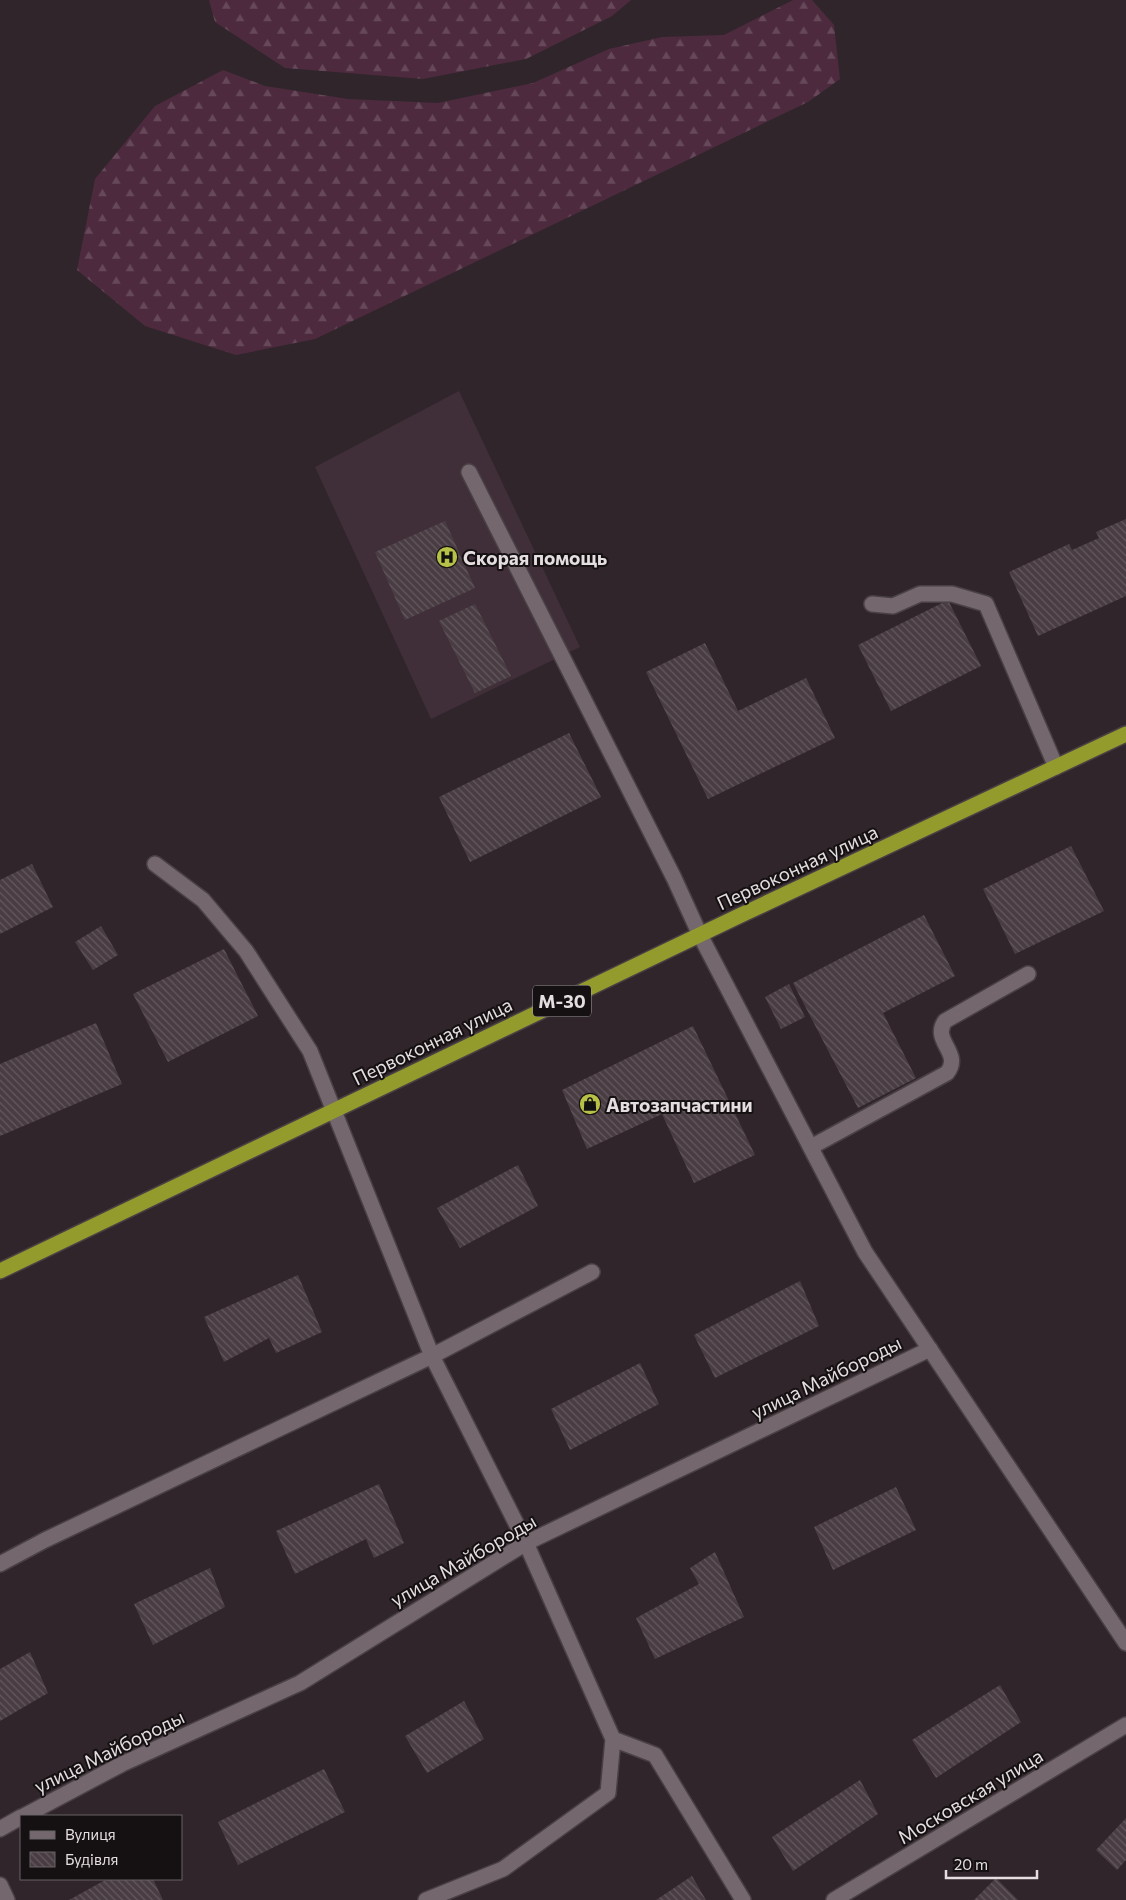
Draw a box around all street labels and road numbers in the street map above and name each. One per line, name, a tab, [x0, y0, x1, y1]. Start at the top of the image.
street label: Первоконная улица	[713, 820, 881, 914]
road number: М-30	[533, 986, 591, 1016]
street label: Первоконная улица	[348, 992, 516, 1090]
street label: улица Майбороды	[747, 1331, 905, 1423]
street label: улица Майбороды	[386, 1509, 540, 1611]
street label: улица Майбороды	[30, 1705, 188, 1797]
street label: Московская улица	[893, 1744, 1047, 1848]

